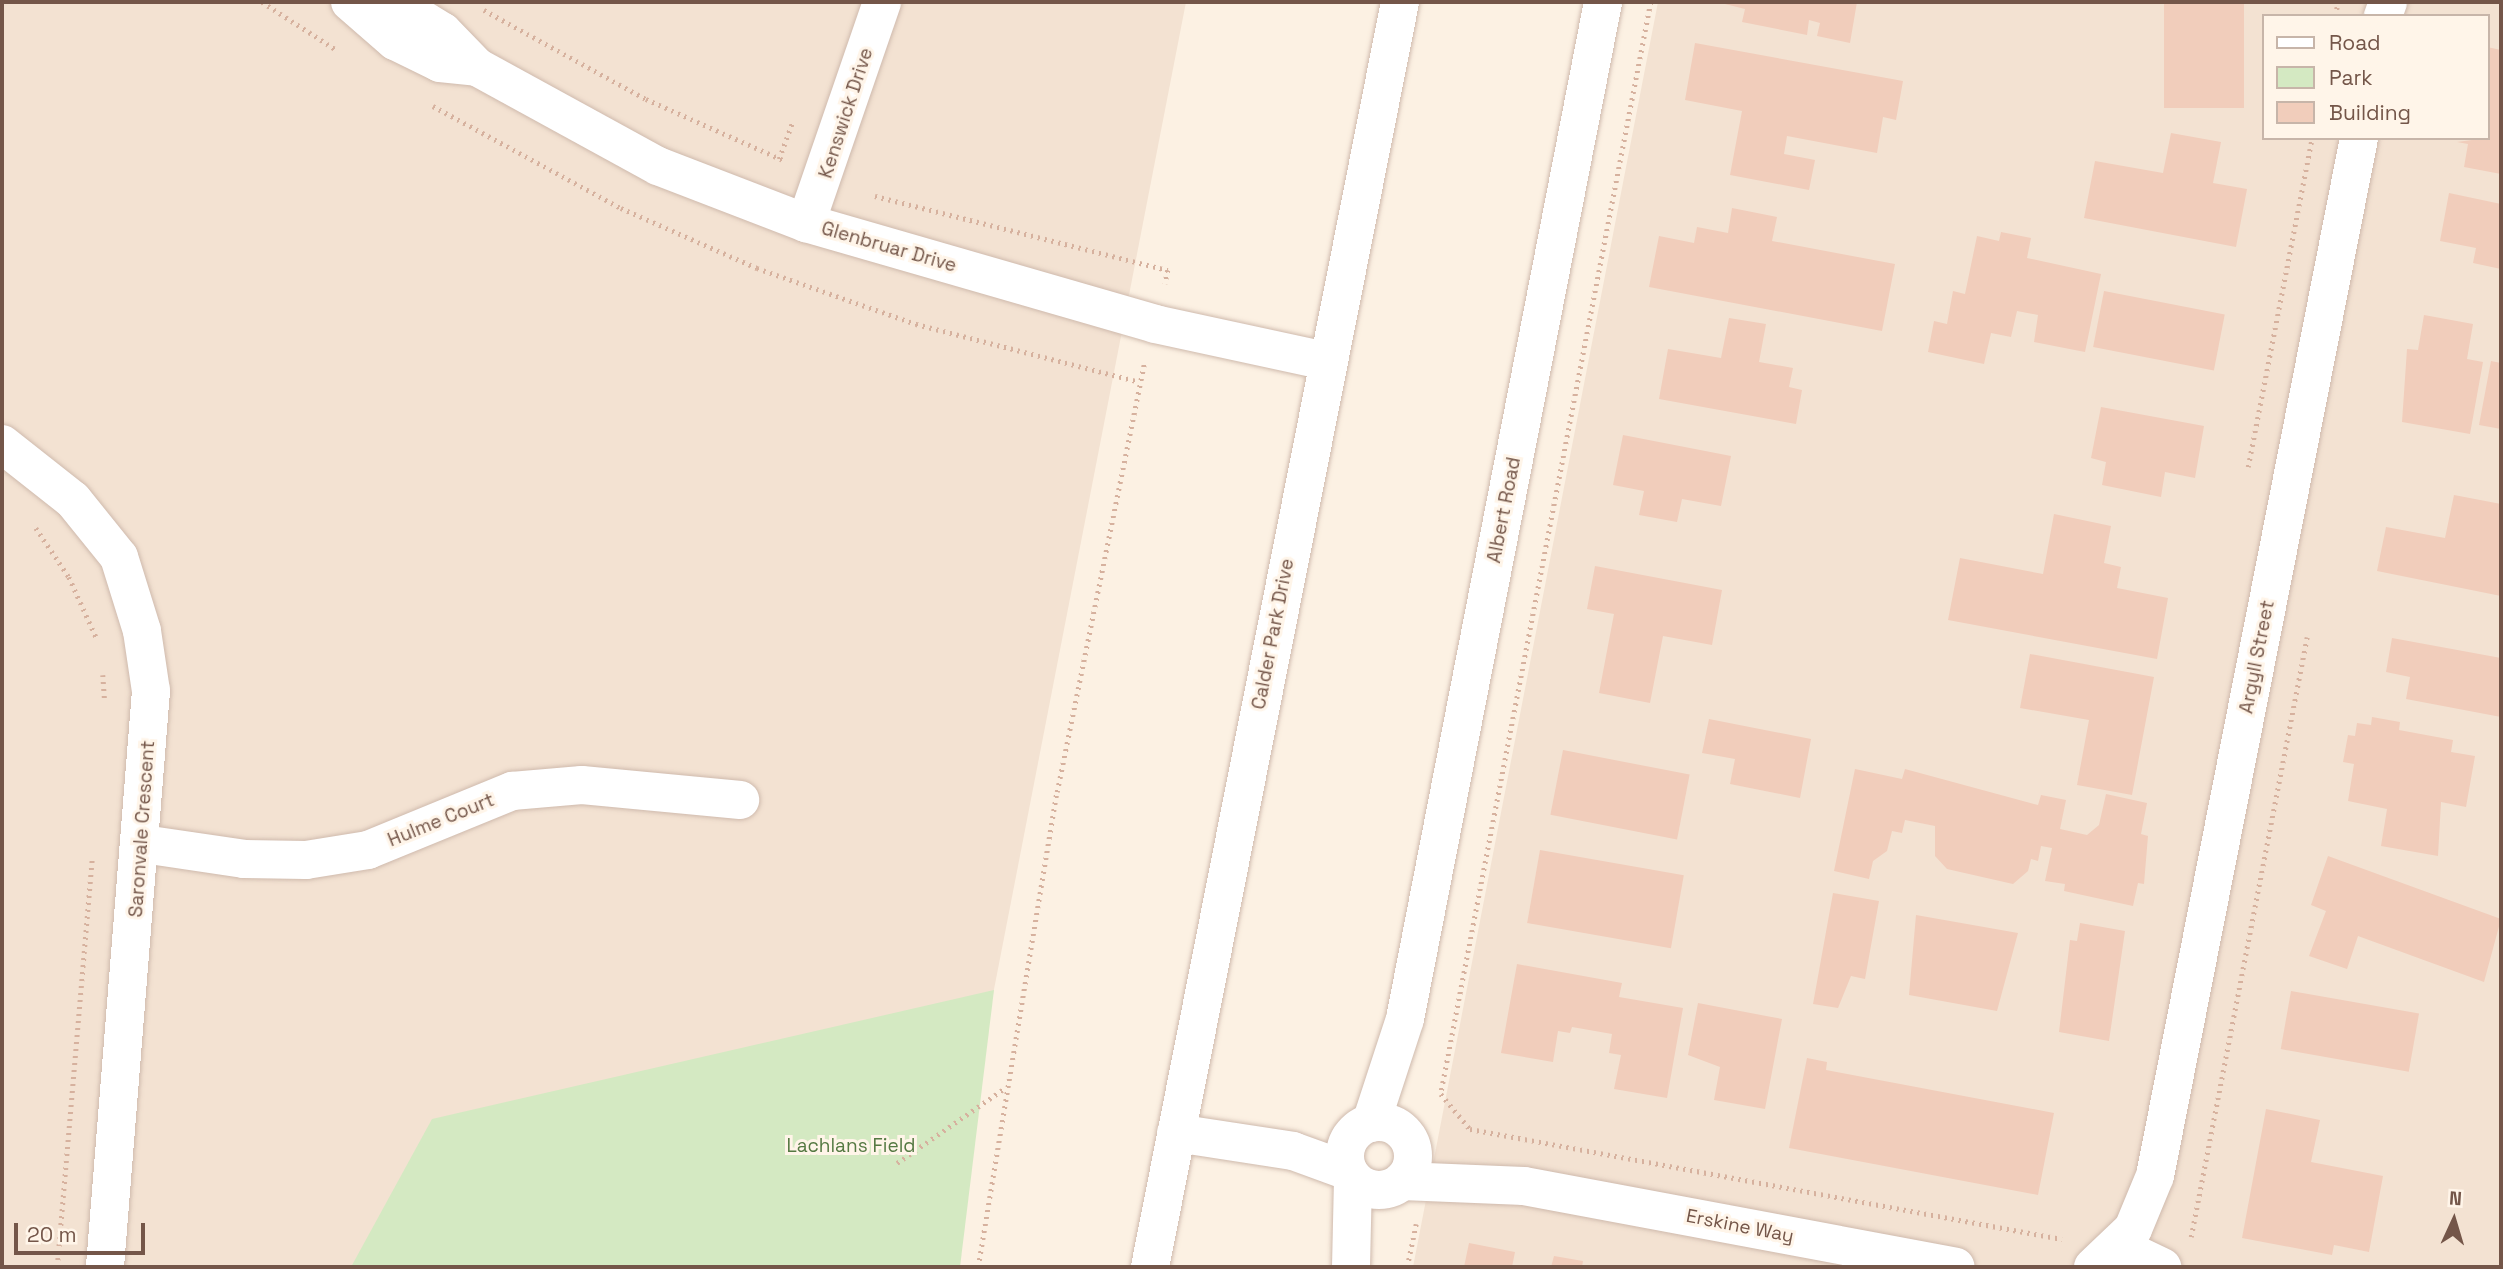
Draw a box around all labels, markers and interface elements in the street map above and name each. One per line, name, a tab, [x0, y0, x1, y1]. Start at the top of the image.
legend	[2262, 14, 2489, 140]
text: Road	[2329, 29, 2381, 56]
street label: Kenswick Drive	[814, 45, 878, 181]
text: Park	[2329, 64, 2373, 91]
text: Building	[2329, 99, 2411, 126]
street label: Glenbruar Drive	[819, 217, 959, 277]
street label: Albert Road	[1483, 455, 1525, 565]
street label: Calder Park Drive	[1247, 557, 1299, 711]
street label: Argyll Street	[2235, 598, 2279, 716]
street label: Saronvale Crescent	[124, 740, 160, 918]
street label: Hulme Court	[384, 788, 498, 852]
park label: Lachlans Field	[786, 1135, 916, 1157]
north arrow	[2419, 1185, 2489, 1255]
text: N	[2448, 1186, 2463, 1211]
street label: Erskine Way	[1684, 1204, 1796, 1248]
scale bar	[18, 1210, 149, 1254]
text: 20 m	[27, 1221, 77, 1248]

